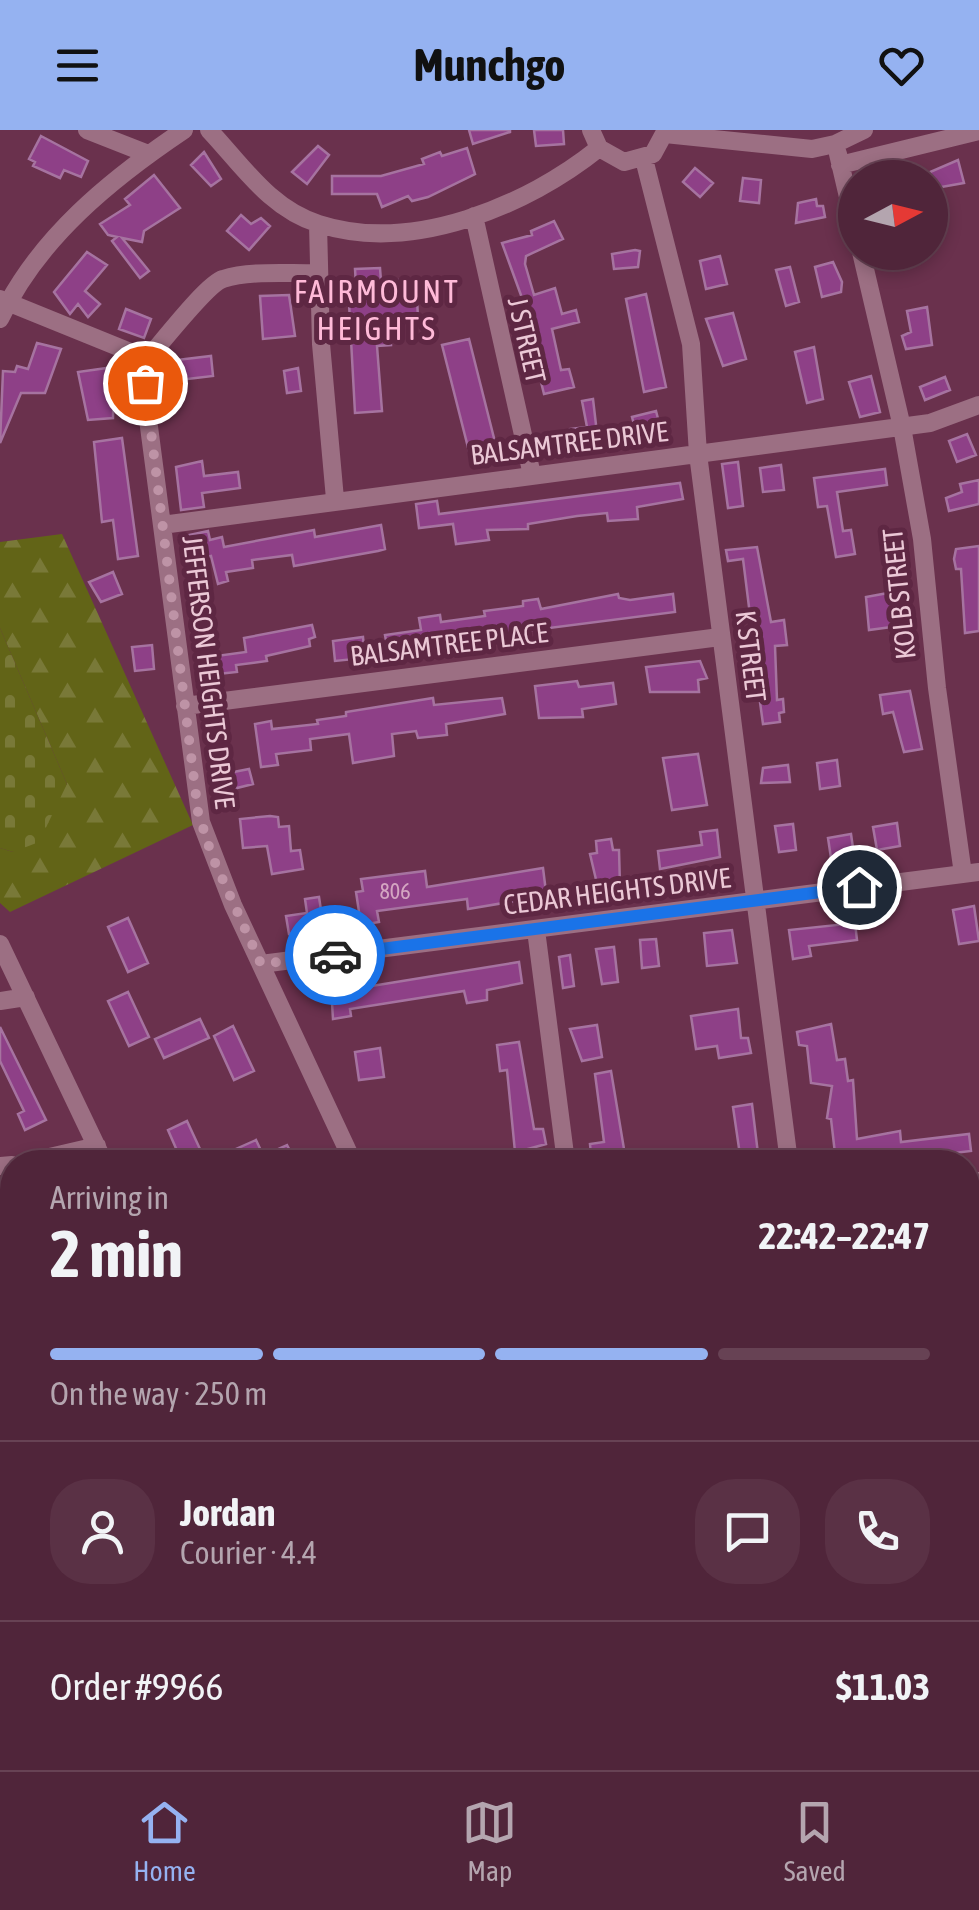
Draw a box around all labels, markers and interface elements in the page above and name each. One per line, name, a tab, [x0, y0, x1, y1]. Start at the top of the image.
icon: menu	[50, 38, 105, 93]
icon: heart	[874, 38, 929, 93]
text: Munchgo	[414, 39, 565, 91]
north arrow	[838, 160, 948, 270]
map controls	[838, 160, 948, 270]
district label: FAIRMOUNT HEIGHTS	[294, 273, 460, 347]
street label: J STREET	[502, 294, 552, 386]
pin	[103, 341, 188, 426]
icon: bag	[118, 356, 173, 411]
street label: BALSAMTREE DRIVE	[469, 415, 670, 471]
street label: KOLB STREET	[876, 527, 922, 661]
street label: JEFFERSON HEIGHTS DRIVE	[176, 534, 242, 810]
street label: K STREET	[730, 609, 772, 703]
street label: BALSAMTREE PLACE	[348, 616, 550, 672]
pin	[817, 845, 902, 930]
icon: home	[832, 860, 887, 915]
street label: CEDAR HEIGHTS DRIVE	[502, 861, 732, 921]
house number: 806	[379, 878, 411, 904]
courier	[285, 905, 385, 1005]
icon: car	[308, 928, 363, 983]
text: Arriving in	[50, 1179, 169, 1216]
text: 22:42–22:47	[758, 1214, 930, 1257]
text: 2 min	[50, 1216, 183, 1291]
text: On the way · 250 m	[50, 1375, 267, 1412]
button: person	[50, 1479, 155, 1584]
button: chat	[695, 1479, 800, 1584]
button: phone	[825, 1479, 930, 1584]
text: Jordan	[180, 1491, 275, 1534]
text: Courier · 4.4	[180, 1534, 317, 1571]
text: Order #9966	[50, 1665, 223, 1708]
text: $11.03	[836, 1665, 930, 1708]
tab: Home	[133, 1795, 196, 1887]
tab: Map	[462, 1795, 517, 1887]
tab: Saved	[784, 1795, 846, 1887]

